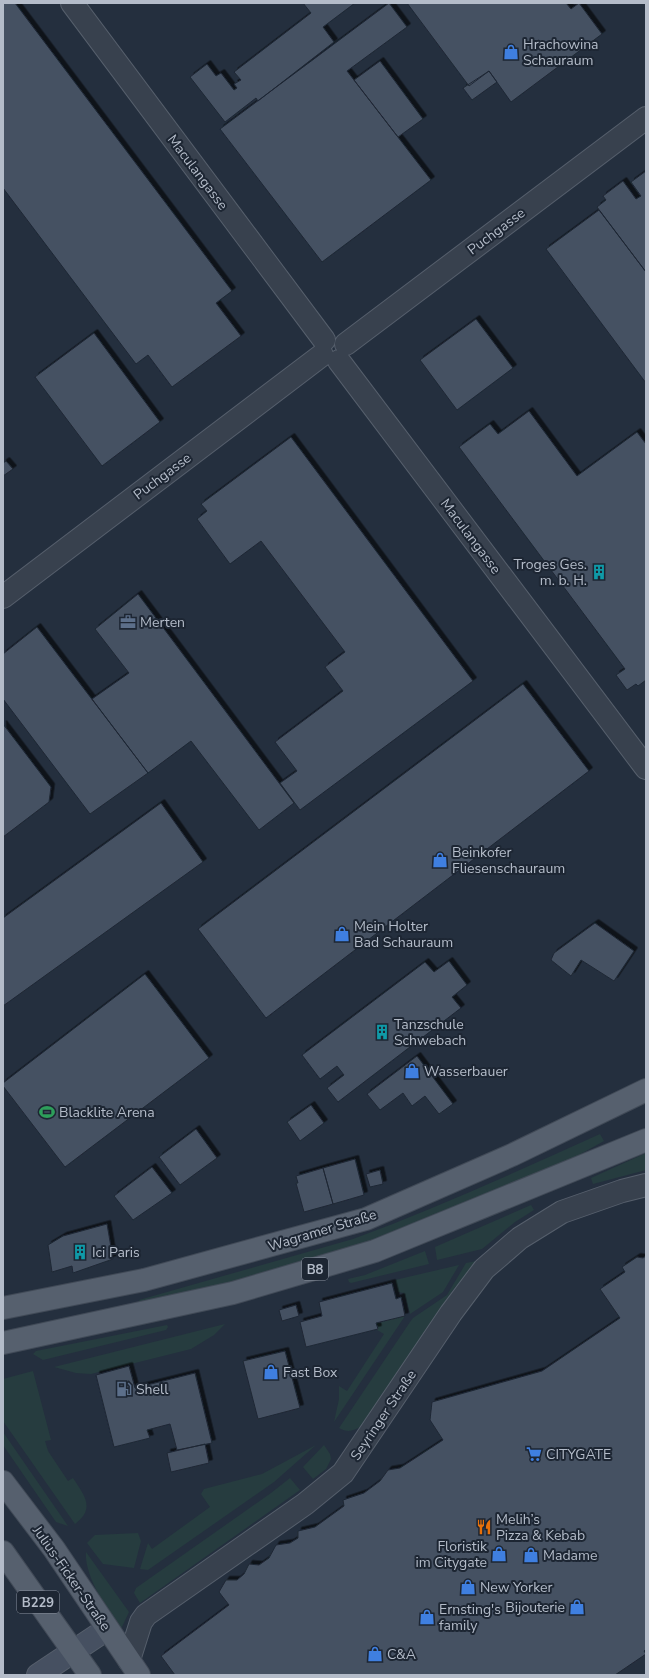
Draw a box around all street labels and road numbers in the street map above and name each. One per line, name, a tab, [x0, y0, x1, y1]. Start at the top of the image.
street label: Maculangasse	[163, 131, 232, 214]
street label: Puchgasse	[464, 203, 529, 259]
street label: Puchgasse	[130, 448, 195, 504]
street label: Maculangasse	[436, 495, 505, 578]
street label: Wagramer Straße	[266, 1205, 379, 1256]
road number: B8	[302, 1258, 328, 1280]
street label: Seyringer Straße	[346, 1366, 421, 1464]
street label: Julius-Ficker-Straße	[28, 1521, 115, 1635]
road number: B229	[17, 1591, 59, 1613]

